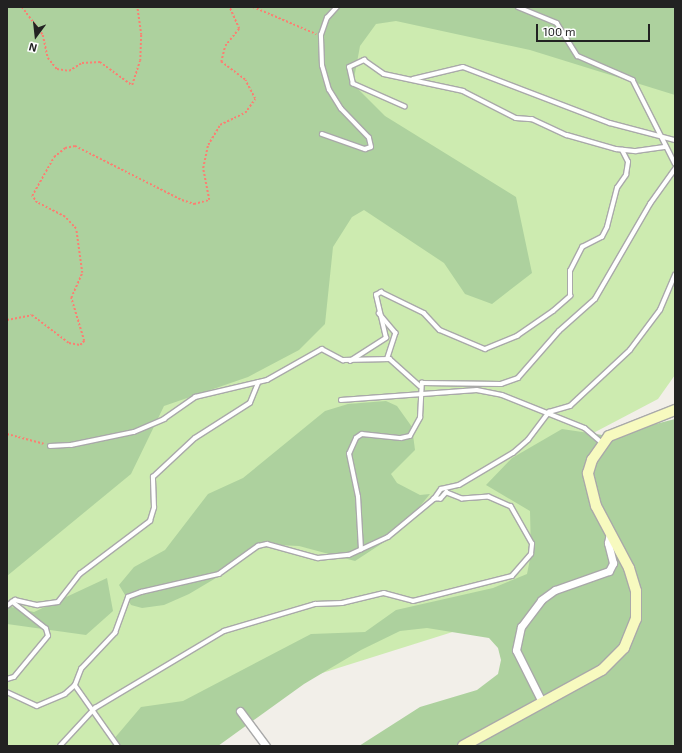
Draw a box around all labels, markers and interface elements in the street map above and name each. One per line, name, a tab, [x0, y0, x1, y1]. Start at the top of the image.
north arrow	[16, 16, 56, 56]
scale bar	[538, 16, 652, 42]
text: 100 m	[543, 24, 575, 38]
text: N	[27, 41, 38, 55]

